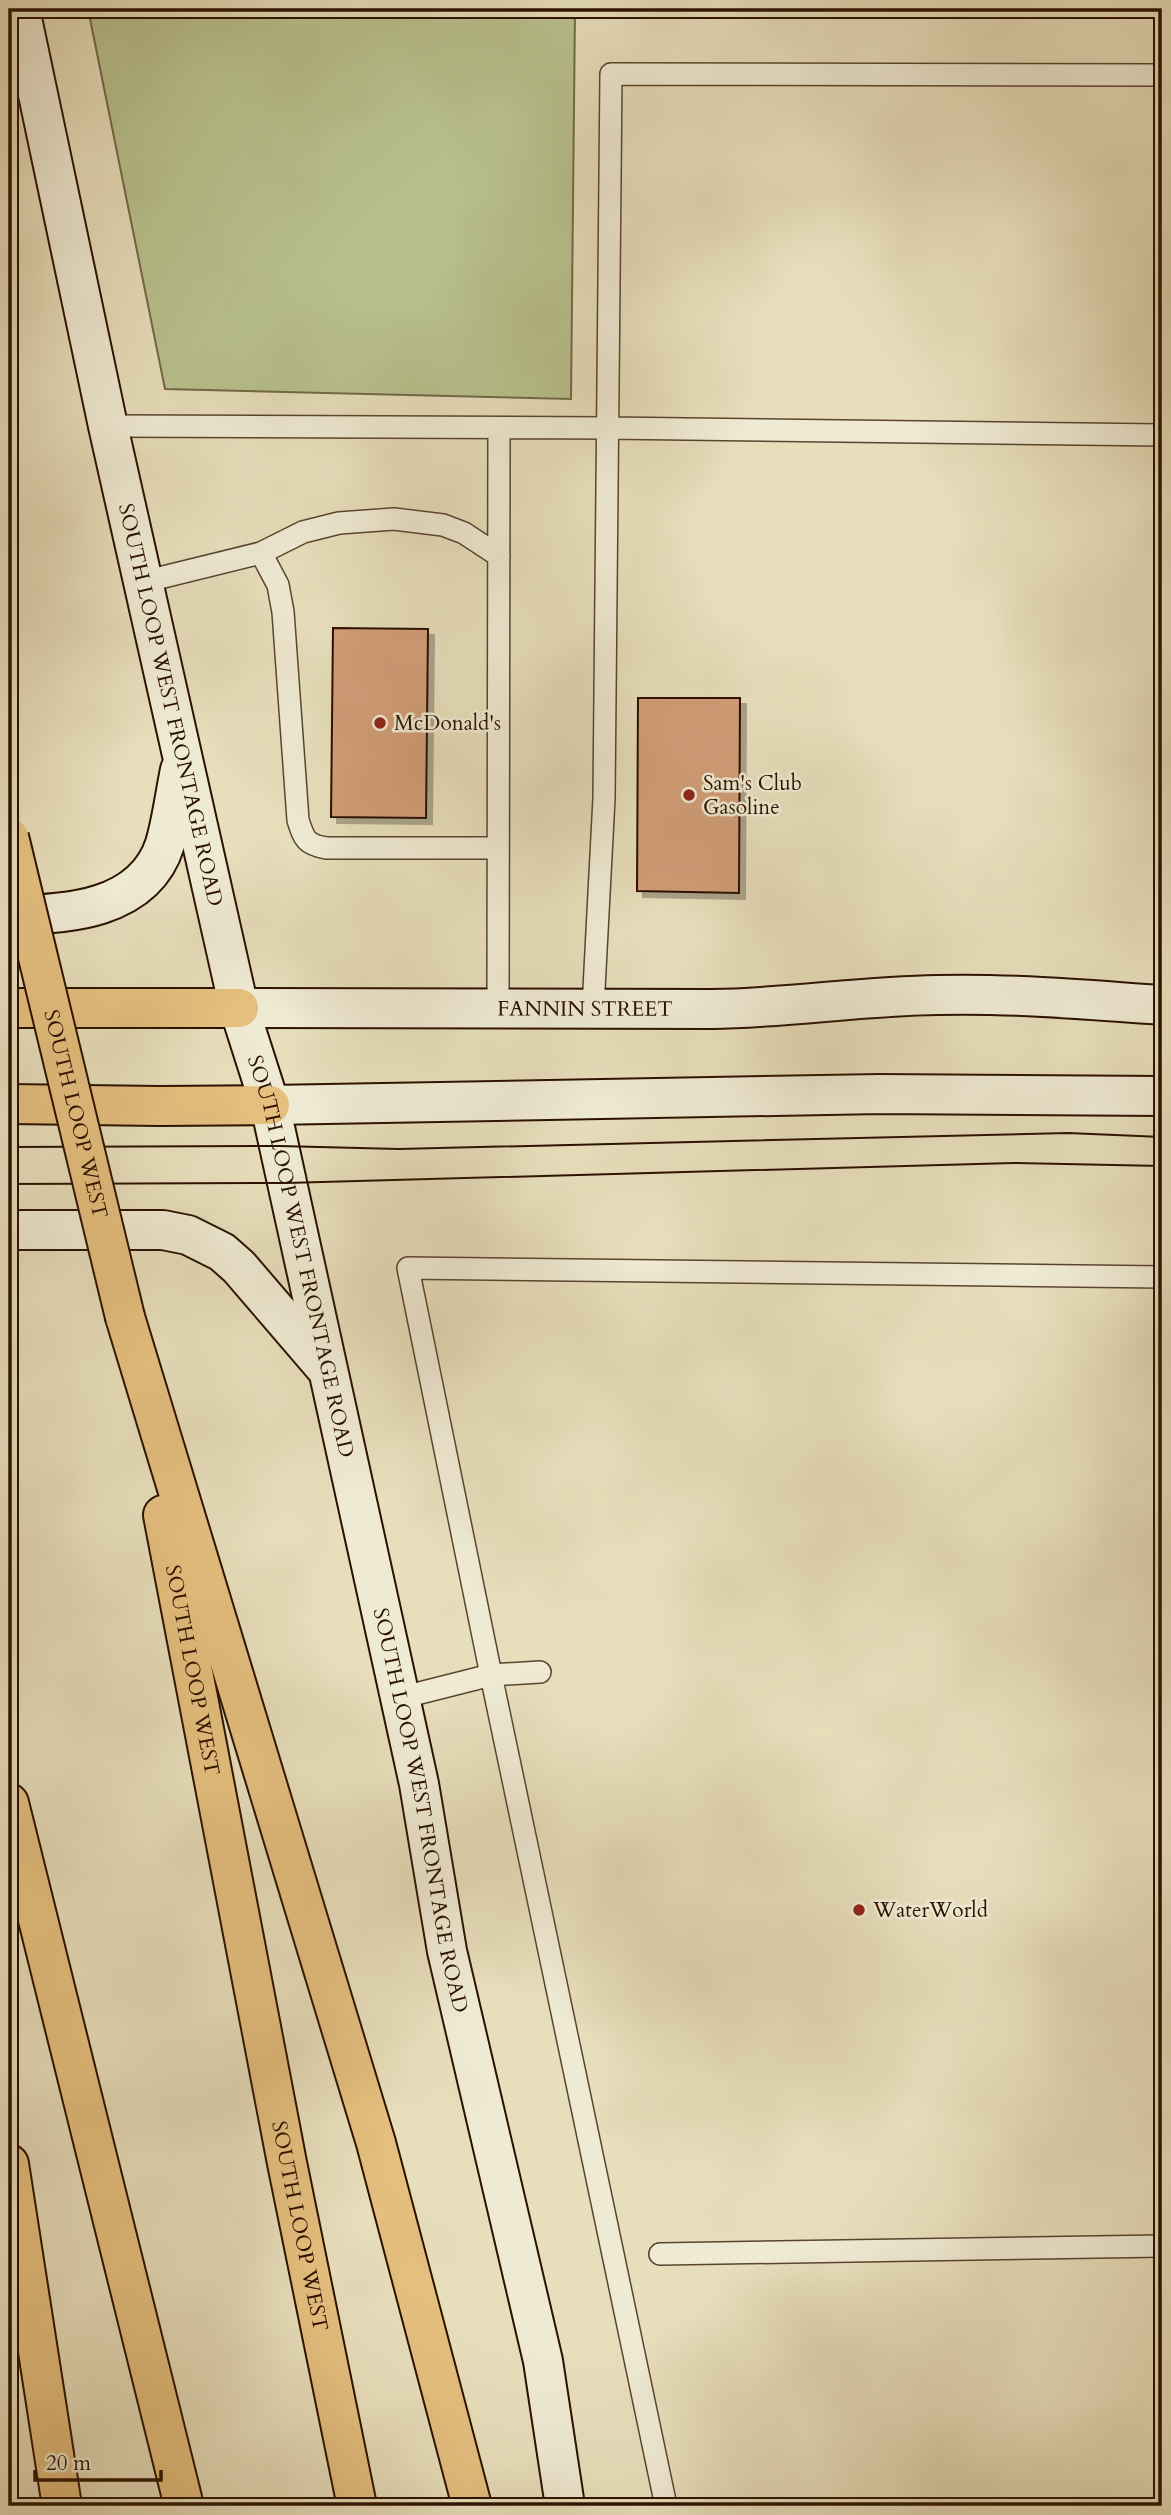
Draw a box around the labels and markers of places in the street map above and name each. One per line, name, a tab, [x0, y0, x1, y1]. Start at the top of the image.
place label: McDonald's	[394, 709, 501, 738]
marker: McDonald's	[372, 715, 388, 731]
place label: Sam's Club Gasoline	[703, 769, 802, 822]
marker: Sam's Club Gasoline	[681, 787, 697, 803]
place label: WaterWorld	[872, 1896, 988, 1925]
marker: WaterWorld	[851, 1902, 867, 1918]

